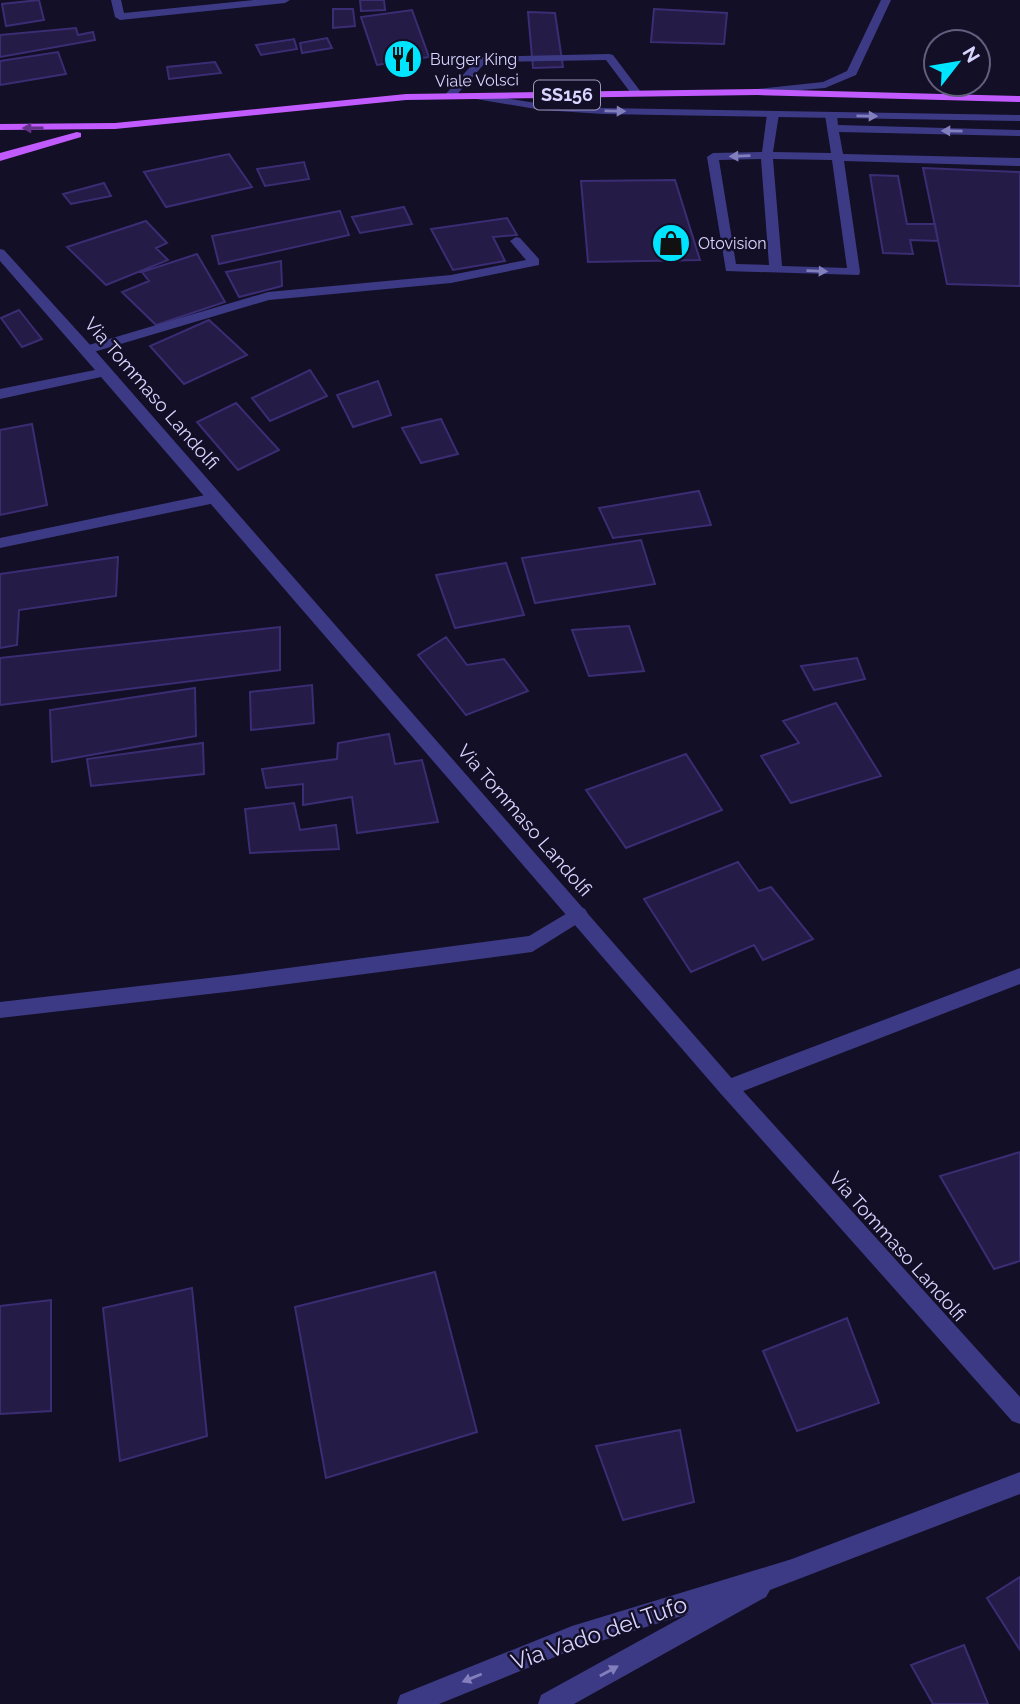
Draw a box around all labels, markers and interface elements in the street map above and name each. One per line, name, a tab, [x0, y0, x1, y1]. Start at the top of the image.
north arrow	[922, 28, 992, 98]
restaurant icon: Burger King	[382, 38, 424, 80]
text: N	[958, 42, 985, 66]
place label: Burger King	[430, 50, 517, 69]
street label: Viale Volsci	[435, 70, 519, 91]
road number: SS156	[534, 80, 600, 110]
one-way arrow	[604, 105, 626, 117]
one-way arrow	[856, 110, 878, 121]
one-way arrow	[22, 122, 44, 134]
one-way arrow	[941, 125, 963, 137]
one-way arrow	[729, 150, 751, 162]
shop icon: Otovision	[650, 222, 692, 264]
place label: Otovision	[698, 234, 767, 253]
one-way arrow	[806, 265, 828, 276]
street label: Via Tommaso Landolfi	[80, 313, 224, 473]
street label: Via Tommaso Landolfi	[453, 740, 597, 900]
street label: Via Tommaso Landolfi	[825, 1167, 971, 1325]
street label: Via Vado del Tufo	[507, 1590, 690, 1675]
one-way arrow	[600, 1665, 619, 1677]
one-way arrow	[461, 1673, 482, 1684]

